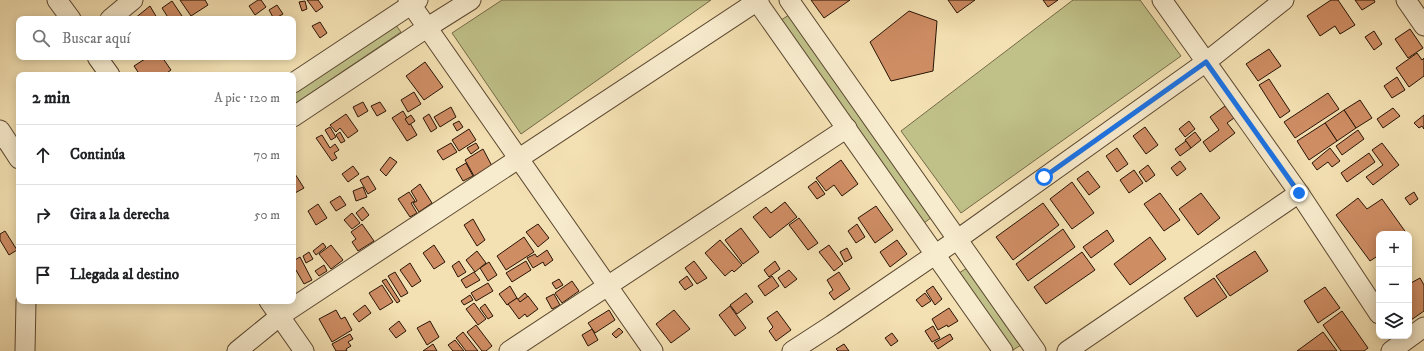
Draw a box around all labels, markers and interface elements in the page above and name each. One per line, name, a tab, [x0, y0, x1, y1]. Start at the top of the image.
search box	[16, 16, 296, 60]
icon: search	[30, 27, 52, 49]
text: Buscar aquí	[62, 29, 130, 48]
text: 2 min	[32, 87, 70, 109]
text: A pie · 120 m	[214, 90, 280, 106]
icon: ahead	[32, 144, 54, 166]
text: Continúa	[70, 145, 125, 164]
text: 70 m	[254, 147, 280, 163]
route start	[1035, 168, 1053, 186]
route end	[1290, 184, 1308, 202]
icon: right	[32, 204, 54, 226]
text: Gira a la derecha	[70, 205, 169, 224]
text: 50 m	[254, 207, 280, 223]
map controls	[1376, 231, 1412, 339]
button: +	[1376, 231, 1412, 267]
icon: arrive	[32, 264, 54, 286]
text: Llegada al destino	[70, 265, 179, 284]
button: −	[1376, 267, 1412, 303]
button: layers	[1376, 303, 1412, 339]

